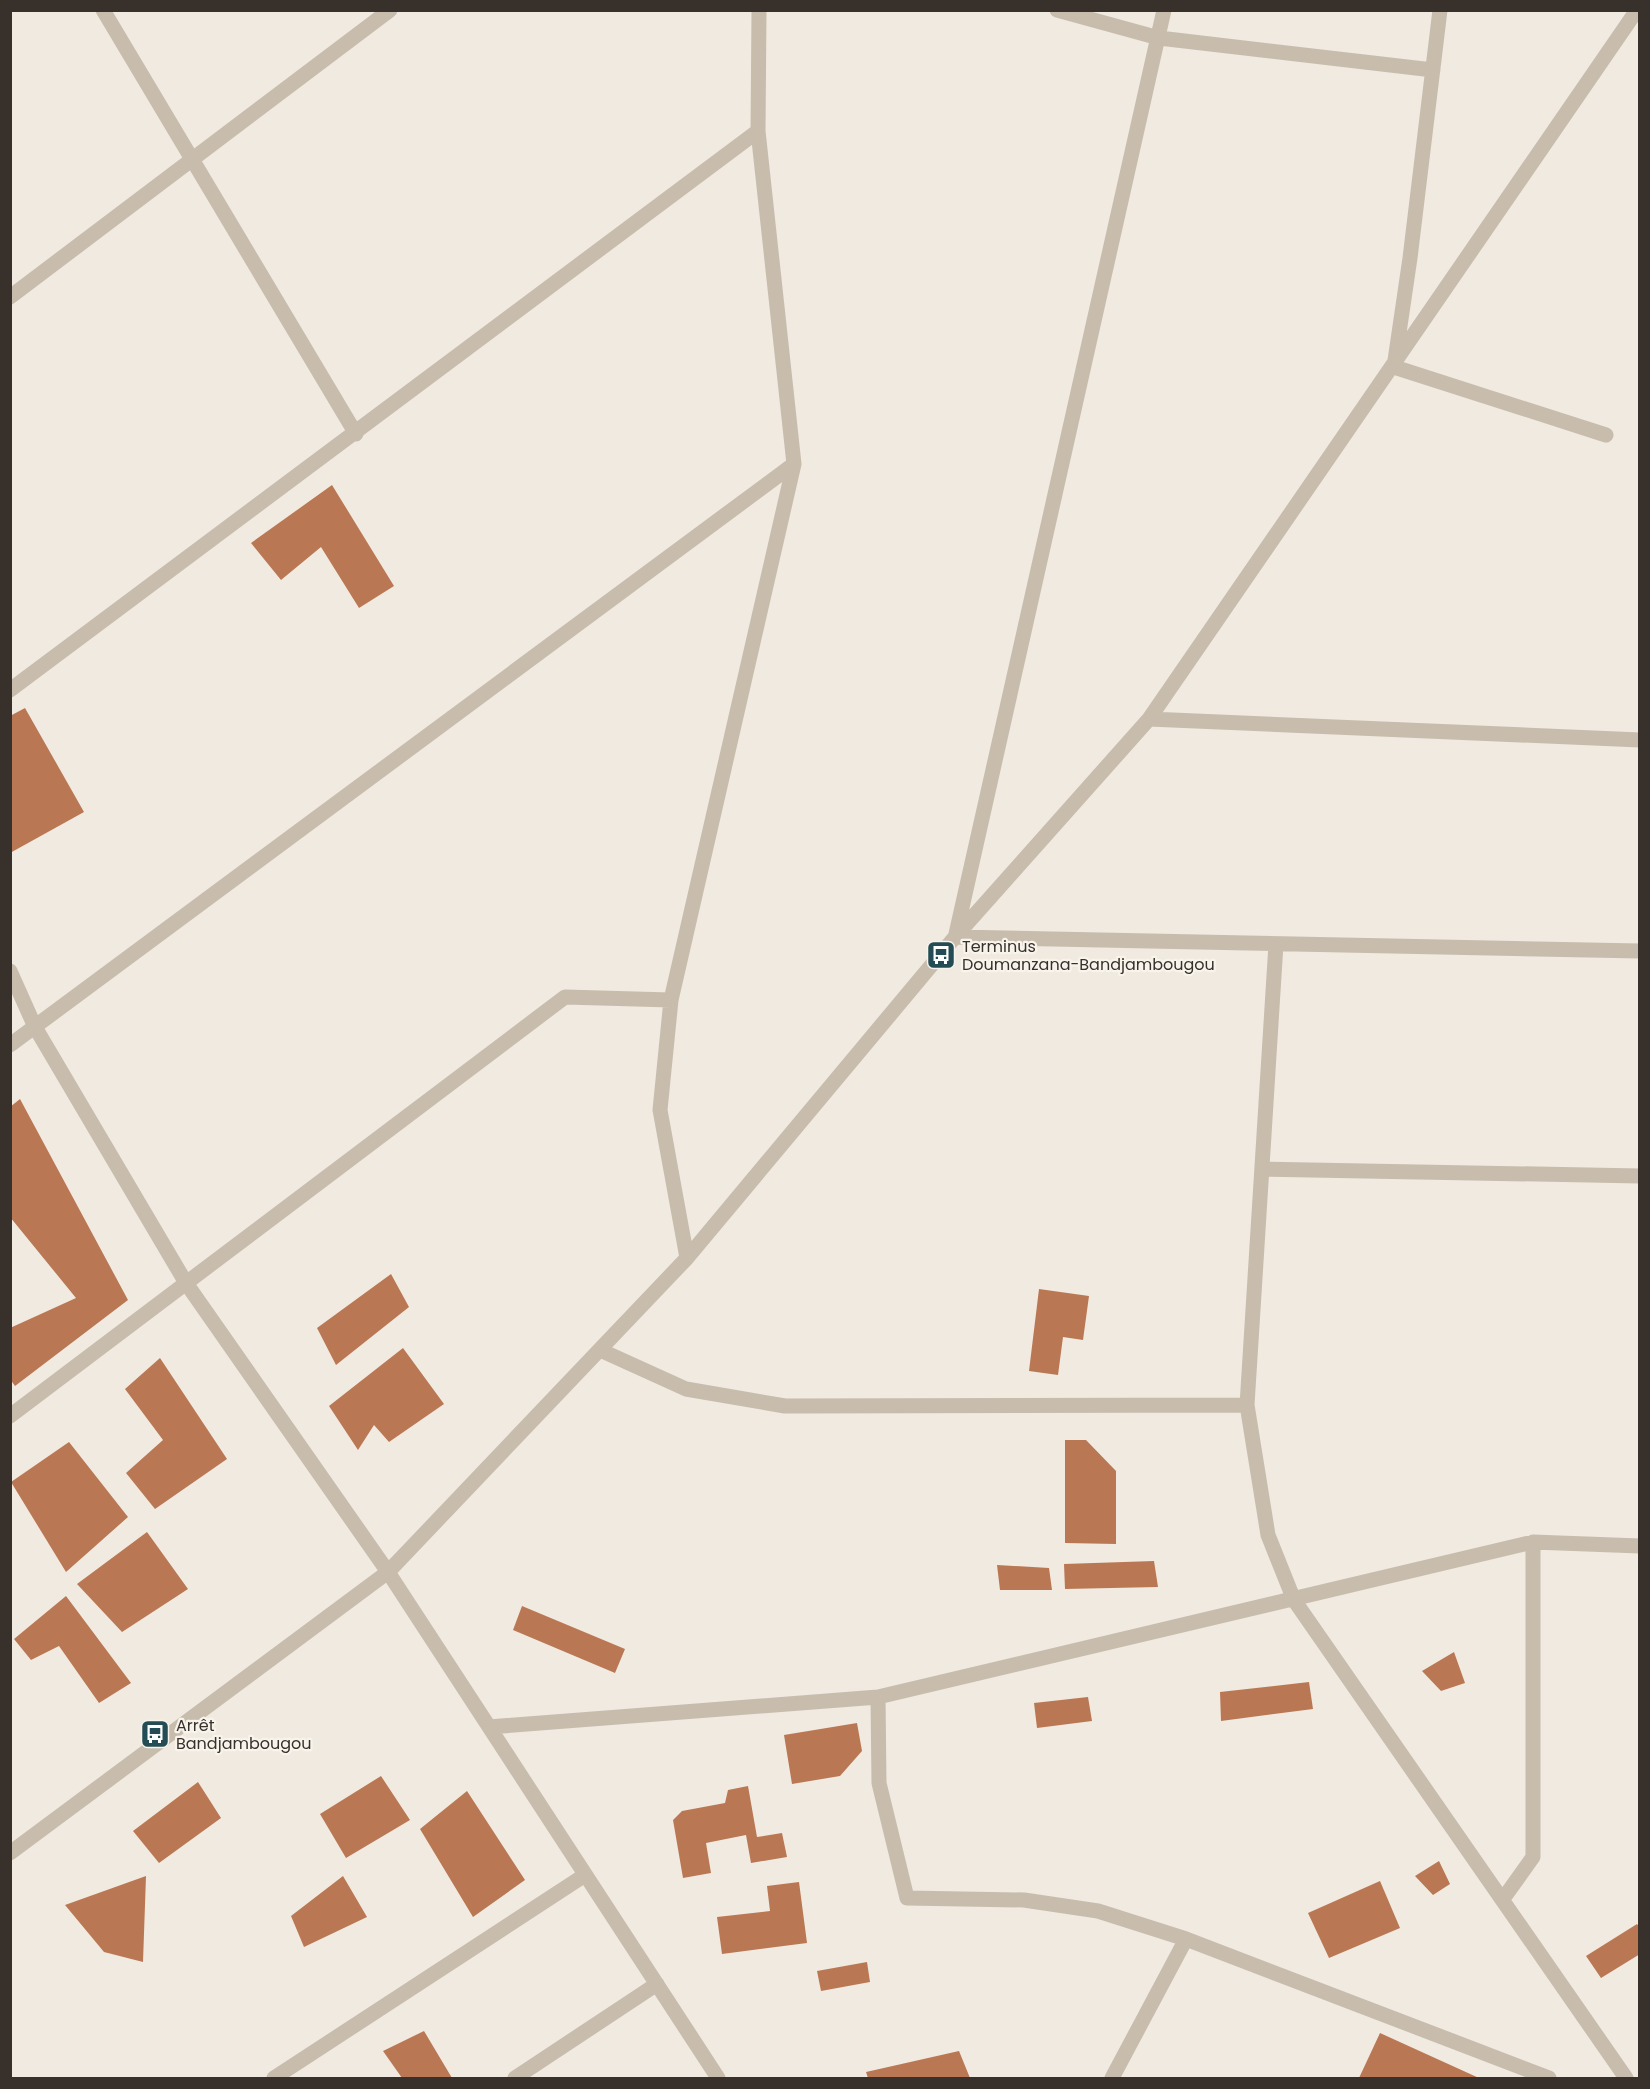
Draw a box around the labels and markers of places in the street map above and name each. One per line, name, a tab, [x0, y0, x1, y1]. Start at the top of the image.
place label: Terminus Doumanzana-Bandjambougou	[962, 935, 1215, 976]
bus stop icon: Terminus Doumanzana-Bandjambougou	[925, 939, 957, 971]
place label: Arrêt Bandjambougou	[176, 1714, 312, 1755]
bus stop icon: Arrêt Bandjambougou	[139, 1718, 171, 1750]

